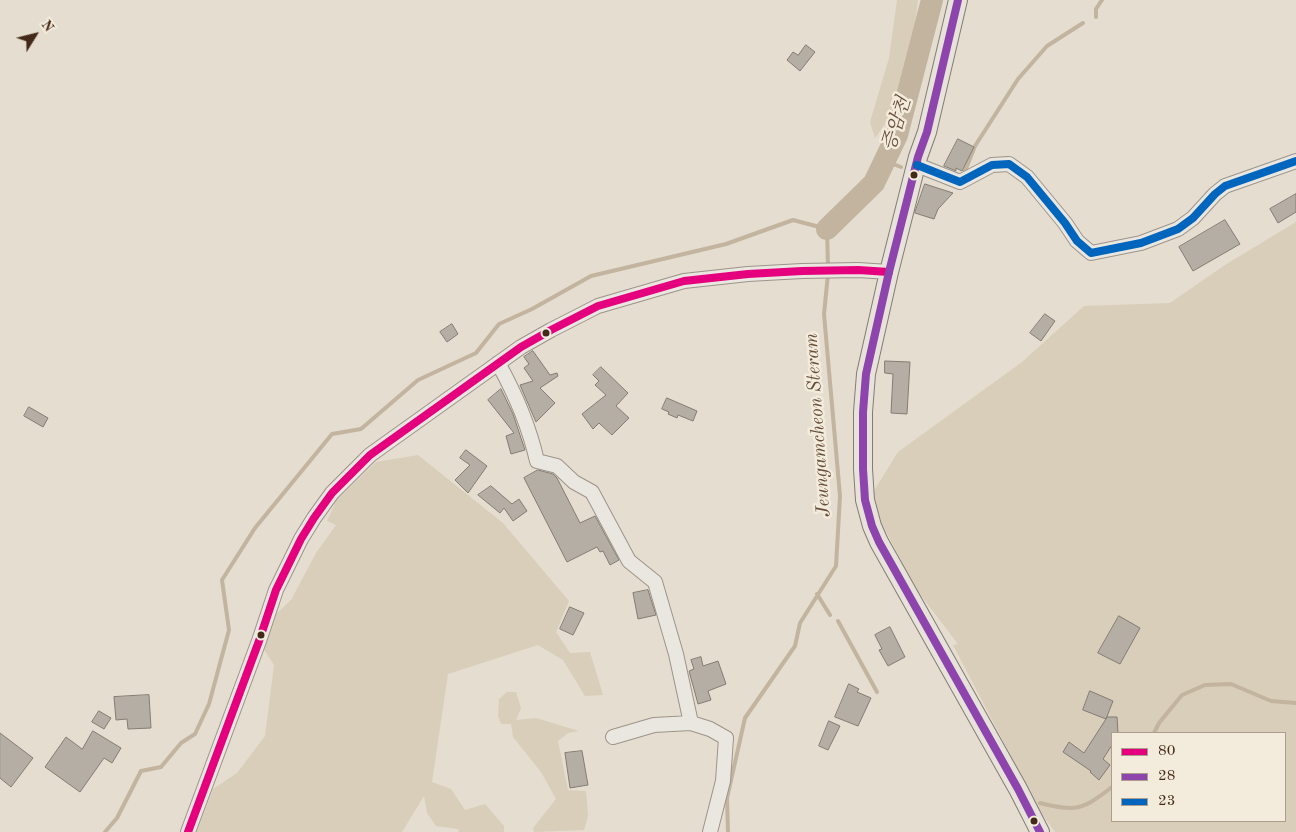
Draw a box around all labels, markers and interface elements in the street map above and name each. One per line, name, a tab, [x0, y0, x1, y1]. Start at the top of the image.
north arrow	[10, 10, 60, 60]
text: N	[38, 18, 56, 35]
water label: 증암천	[878, 94, 916, 154]
unlabelled marker	[909, 170, 919, 180]
unlabelled marker	[541, 328, 551, 338]
water label: Jeungamcheon Steram	[800, 332, 836, 518]
unlabelled marker	[256, 630, 266, 640]
legend	[1111, 732, 1286, 822]
text: 80	[1158, 744, 1175, 759]
text: 28	[1158, 769, 1175, 784]
text: 23	[1158, 794, 1175, 809]
unlabelled marker	[1029, 816, 1039, 826]

